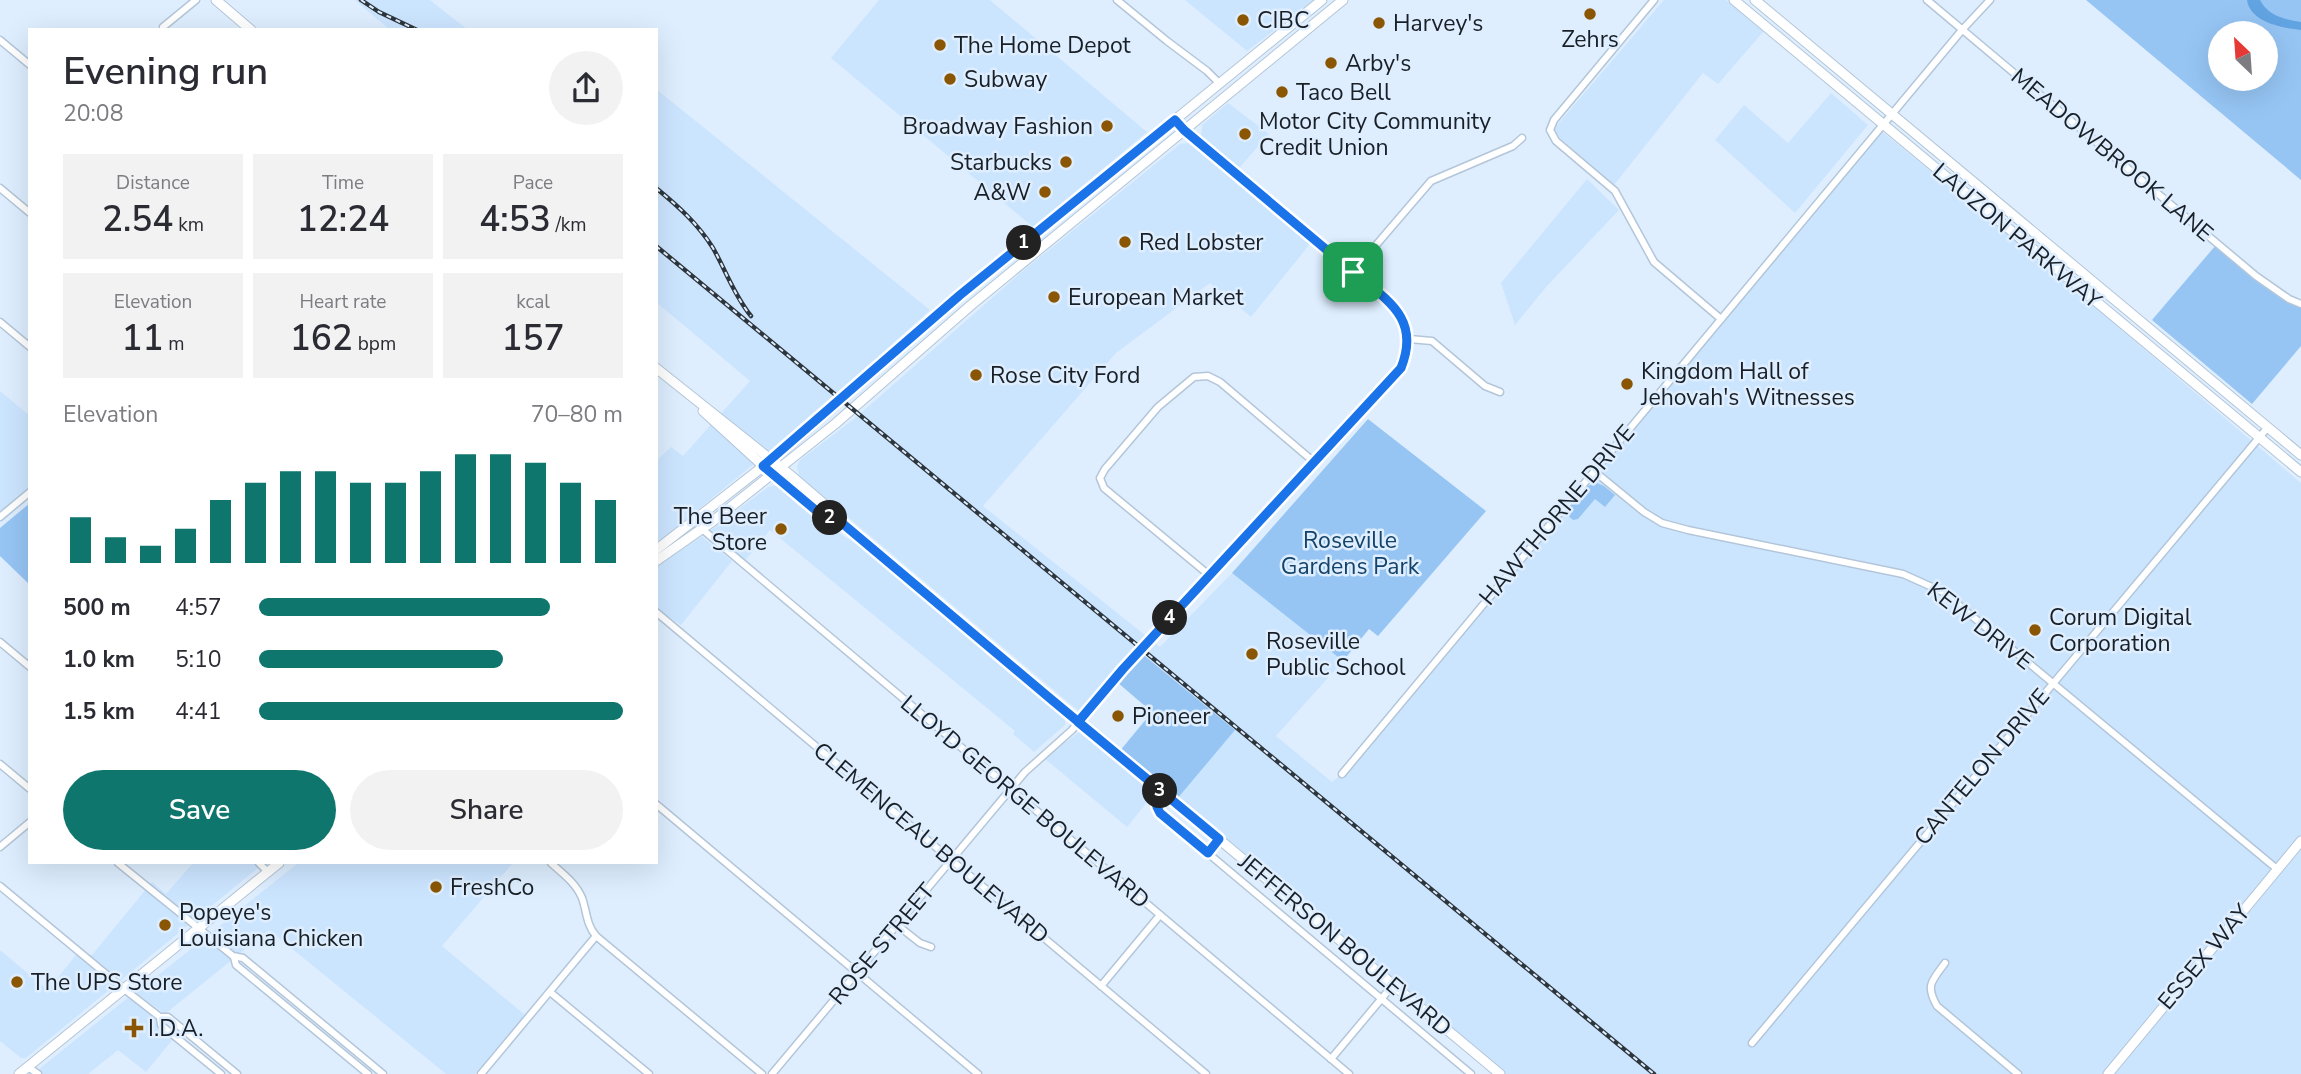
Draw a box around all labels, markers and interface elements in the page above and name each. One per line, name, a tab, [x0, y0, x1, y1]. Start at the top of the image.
place label: CIBC	[1257, 5, 1309, 36]
marker: Zehrs	[1582, 6, 1598, 22]
place label: Harvey's	[1393, 8, 1483, 39]
marker: CIBC	[1235, 12, 1251, 28]
marker: Harvey's	[1371, 15, 1387, 31]
north arrow	[2208, 21, 2278, 91]
map controls	[2208, 21, 2278, 91]
place label: Zehrs	[1561, 24, 1619, 55]
place label: The Home Depot	[954, 30, 1132, 61]
marker: The Home Depot	[932, 37, 948, 53]
text: Evening run	[63, 46, 268, 97]
place label: Arby's	[1345, 48, 1411, 79]
button: share	[549, 51, 623, 125]
marker: Arby's	[1323, 55, 1339, 71]
street label: MEADOWBROOK LANE	[2004, 61, 2220, 249]
place label: Subway	[964, 64, 1047, 95]
marker: Subway	[942, 71, 958, 87]
place label: Taco Bell	[1296, 77, 1391, 108]
marker: Taco Bell	[1274, 84, 1290, 100]
text: 20:08	[63, 98, 123, 129]
place label: Motor City Community Credit Union	[1259, 106, 1491, 163]
place label: Broadway Fashion	[902, 111, 1093, 142]
marker: Broadway Fashion	[1099, 118, 1115, 134]
marker: Motor City Community Credit Union	[1237, 126, 1253, 142]
place label: Starbucks	[950, 147, 1052, 178]
marker: Starbucks	[1058, 154, 1074, 170]
street label: LAUZON PARKWAY	[1926, 156, 2108, 316]
text: Distance	[116, 170, 190, 196]
text: Time	[322, 170, 364, 196]
text: Pace	[513, 170, 553, 196]
place label: A&W	[974, 177, 1031, 208]
marker: A&W	[1037, 184, 1053, 200]
text: 2.54	[102, 196, 173, 243]
text: 12:24	[297, 196, 389, 243]
text: 4:53	[479, 196, 551, 243]
text: km	[173, 212, 204, 238]
text: /km	[551, 212, 587, 238]
pin: 1	[1006, 226, 1042, 260]
place label: Red Lobster	[1139, 227, 1264, 258]
text: 1	[1018, 229, 1029, 255]
marker: Red Lobster	[1117, 234, 1133, 250]
pin	[1323, 242, 1383, 302]
icon: arrive	[1334, 253, 1372, 291]
place label: European Market	[1068, 282, 1245, 313]
text: Elevation	[114, 289, 192, 315]
text: Heart rate	[300, 289, 386, 315]
text: kcal	[516, 289, 550, 315]
marker: European Market	[1046, 289, 1062, 305]
text: 11	[121, 315, 163, 362]
text: 162	[290, 315, 353, 362]
text: 157	[501, 315, 565, 362]
text: m	[163, 331, 185, 357]
text: bpm	[353, 331, 396, 357]
place label: Kingdom Hall of Jehovah's Witnesses	[1640, 356, 1855, 413]
place label: Rose City Ford	[990, 360, 1140, 391]
marker: Rose City Ford	[968, 367, 984, 383]
marker: Kingdom Hall of Jehovah's Witnesses	[1619, 376, 1635, 392]
text: Elevation	[63, 399, 158, 430]
text: 70–80 m	[531, 399, 623, 430]
street label: HAWTHORNE DRIVE	[1472, 418, 1642, 612]
pin: 2	[812, 500, 848, 536]
place label: The Beer Store	[674, 501, 768, 558]
text: 2	[824, 504, 835, 530]
marker: The Beer Store	[773, 521, 789, 537]
park label: Roseville Gardens Park	[1281, 525, 1420, 582]
street label: KEW DRIVE	[1921, 575, 2039, 677]
text: 500 m	[63, 592, 131, 623]
text: 4:57	[175, 592, 222, 623]
pin: 4	[1152, 600, 1188, 636]
place label: Corum Digital Corporation	[2049, 602, 2192, 659]
text: 4	[1164, 604, 1175, 630]
marker: Corum Digital Corporation	[2027, 622, 2043, 638]
place label: Roseville Public School	[1266, 626, 1406, 683]
text: 1.0 km	[63, 644, 135, 675]
text: 5:10	[175, 644, 222, 675]
marker: Roseville Public School	[1244, 646, 1260, 662]
street label: CANTELON DRIVE	[1907, 682, 2057, 852]
street label: LLOYD GEORGE BOULEVARD	[894, 688, 1156, 916]
text: 1.5 km	[63, 696, 135, 727]
text: 4:41	[175, 696, 222, 727]
place label: Pioneer	[1132, 701, 1211, 732]
marker: Pioneer	[1110, 708, 1126, 724]
street label: CLEMENCEAU BOULEVARD	[807, 735, 1055, 951]
button: Save	[63, 770, 336, 850]
button: Share	[350, 770, 623, 850]
pin: 3	[1142, 774, 1178, 808]
text: 3	[1154, 777, 1165, 803]
street label: JEFFERSON BOULEVARD	[1231, 846, 1458, 1043]
place label: FreshCo	[450, 872, 534, 903]
street label: ROSE STREET	[822, 877, 942, 1011]
marker: FreshCo	[428, 879, 444, 895]
place label: Popeye's Louisiana Chicken	[179, 897, 363, 954]
street label: ESSEX WAY	[2151, 898, 2257, 1016]
marker: Popeye's Louisiana Chicken	[157, 917, 173, 933]
place label: The UPS Store	[31, 967, 183, 998]
marker: The UPS Store	[9, 974, 25, 990]
place label: I.D.A.	[148, 1013, 204, 1044]
marker: I.D.A.	[126, 1020, 142, 1036]

